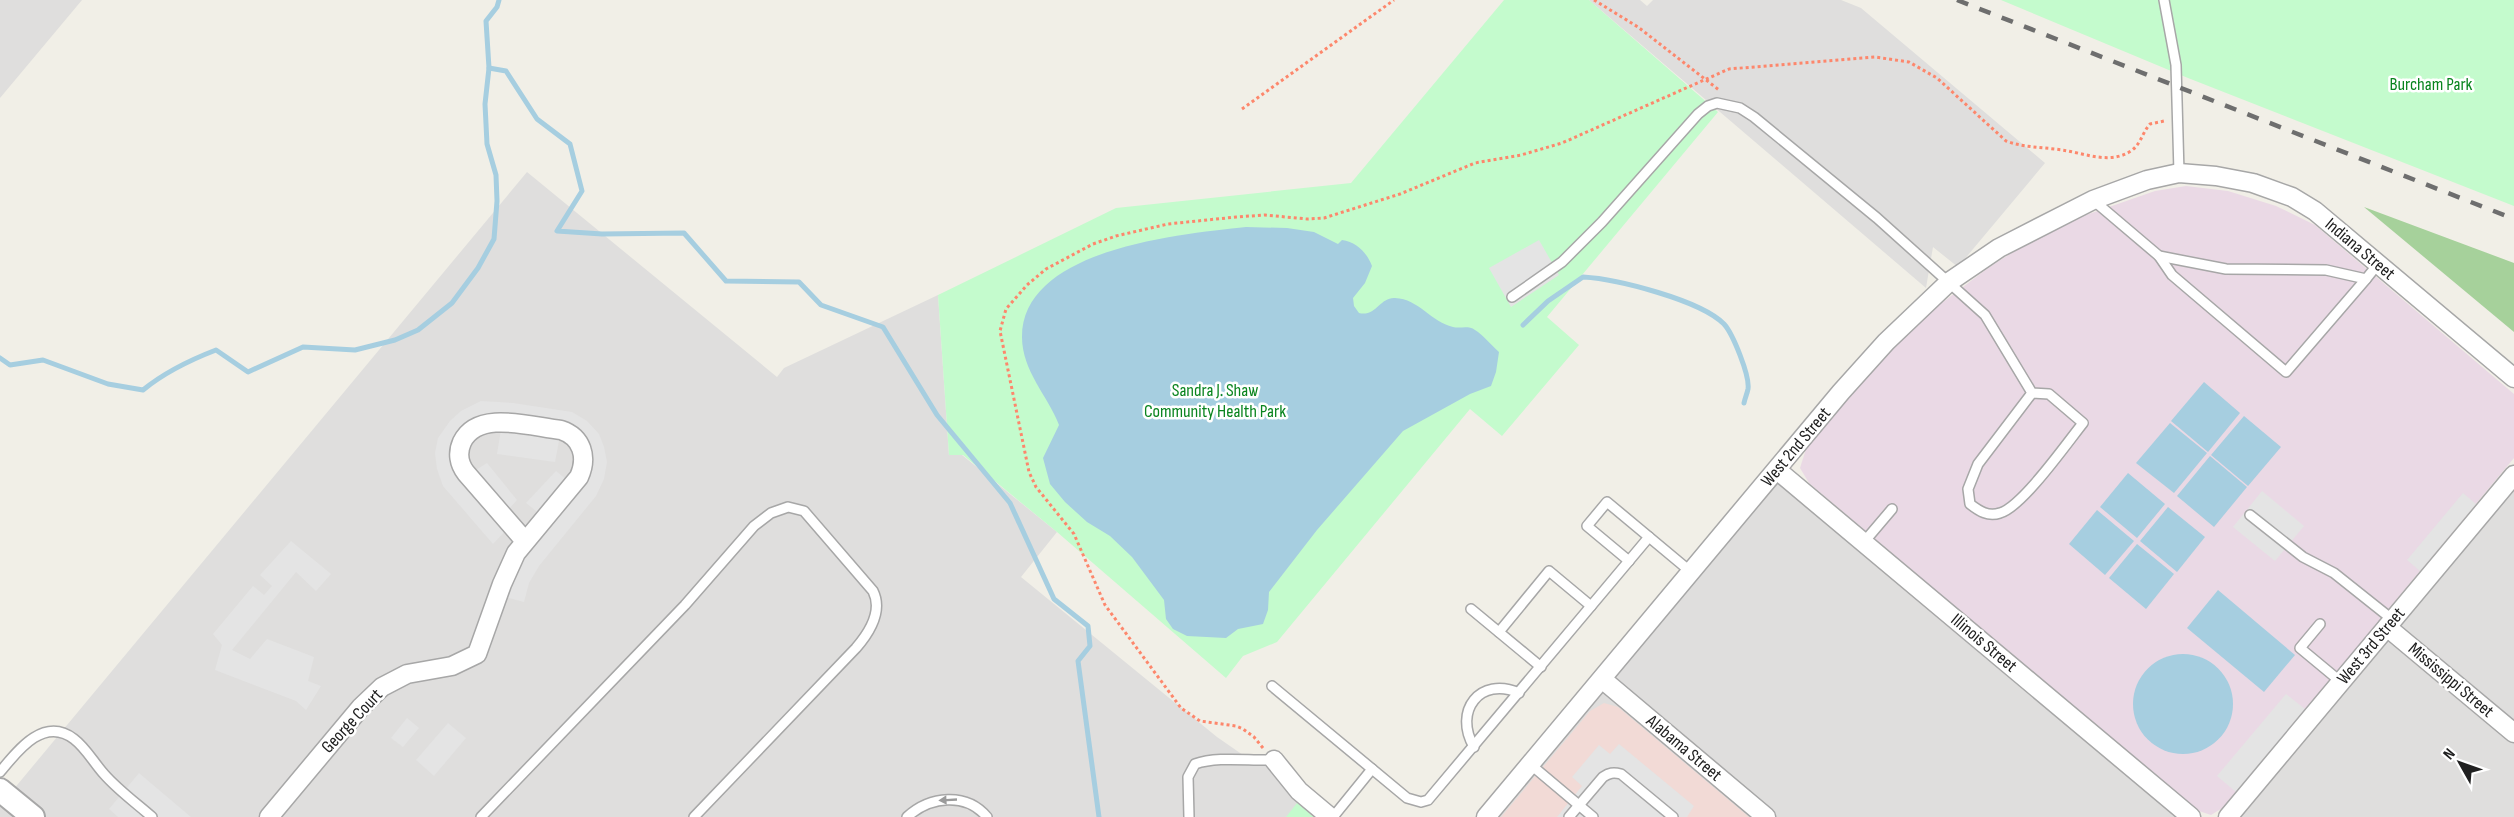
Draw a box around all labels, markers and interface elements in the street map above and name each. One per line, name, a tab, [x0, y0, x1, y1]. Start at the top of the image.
park label: Burcham Park	[2390, 74, 2473, 95]
street label: Indiana Street	[2321, 214, 2400, 285]
park label: Sandra J. Shaw Community Health Park	[1144, 380, 1286, 422]
street label: West 2nd Street	[1757, 403, 1836, 491]
street label: West 3rd Street	[2333, 603, 2410, 689]
street label: Illinois Street	[1947, 609, 2022, 677]
street label: Mississippi Street	[2404, 638, 2498, 722]
street label: George Court	[317, 684, 387, 757]
street label: Alabama Street	[1641, 710, 1726, 786]
north arrow	[2430, 733, 2490, 793]
text: N	[2440, 745, 2460, 764]
one-way arrow	[938, 796, 957, 805]

